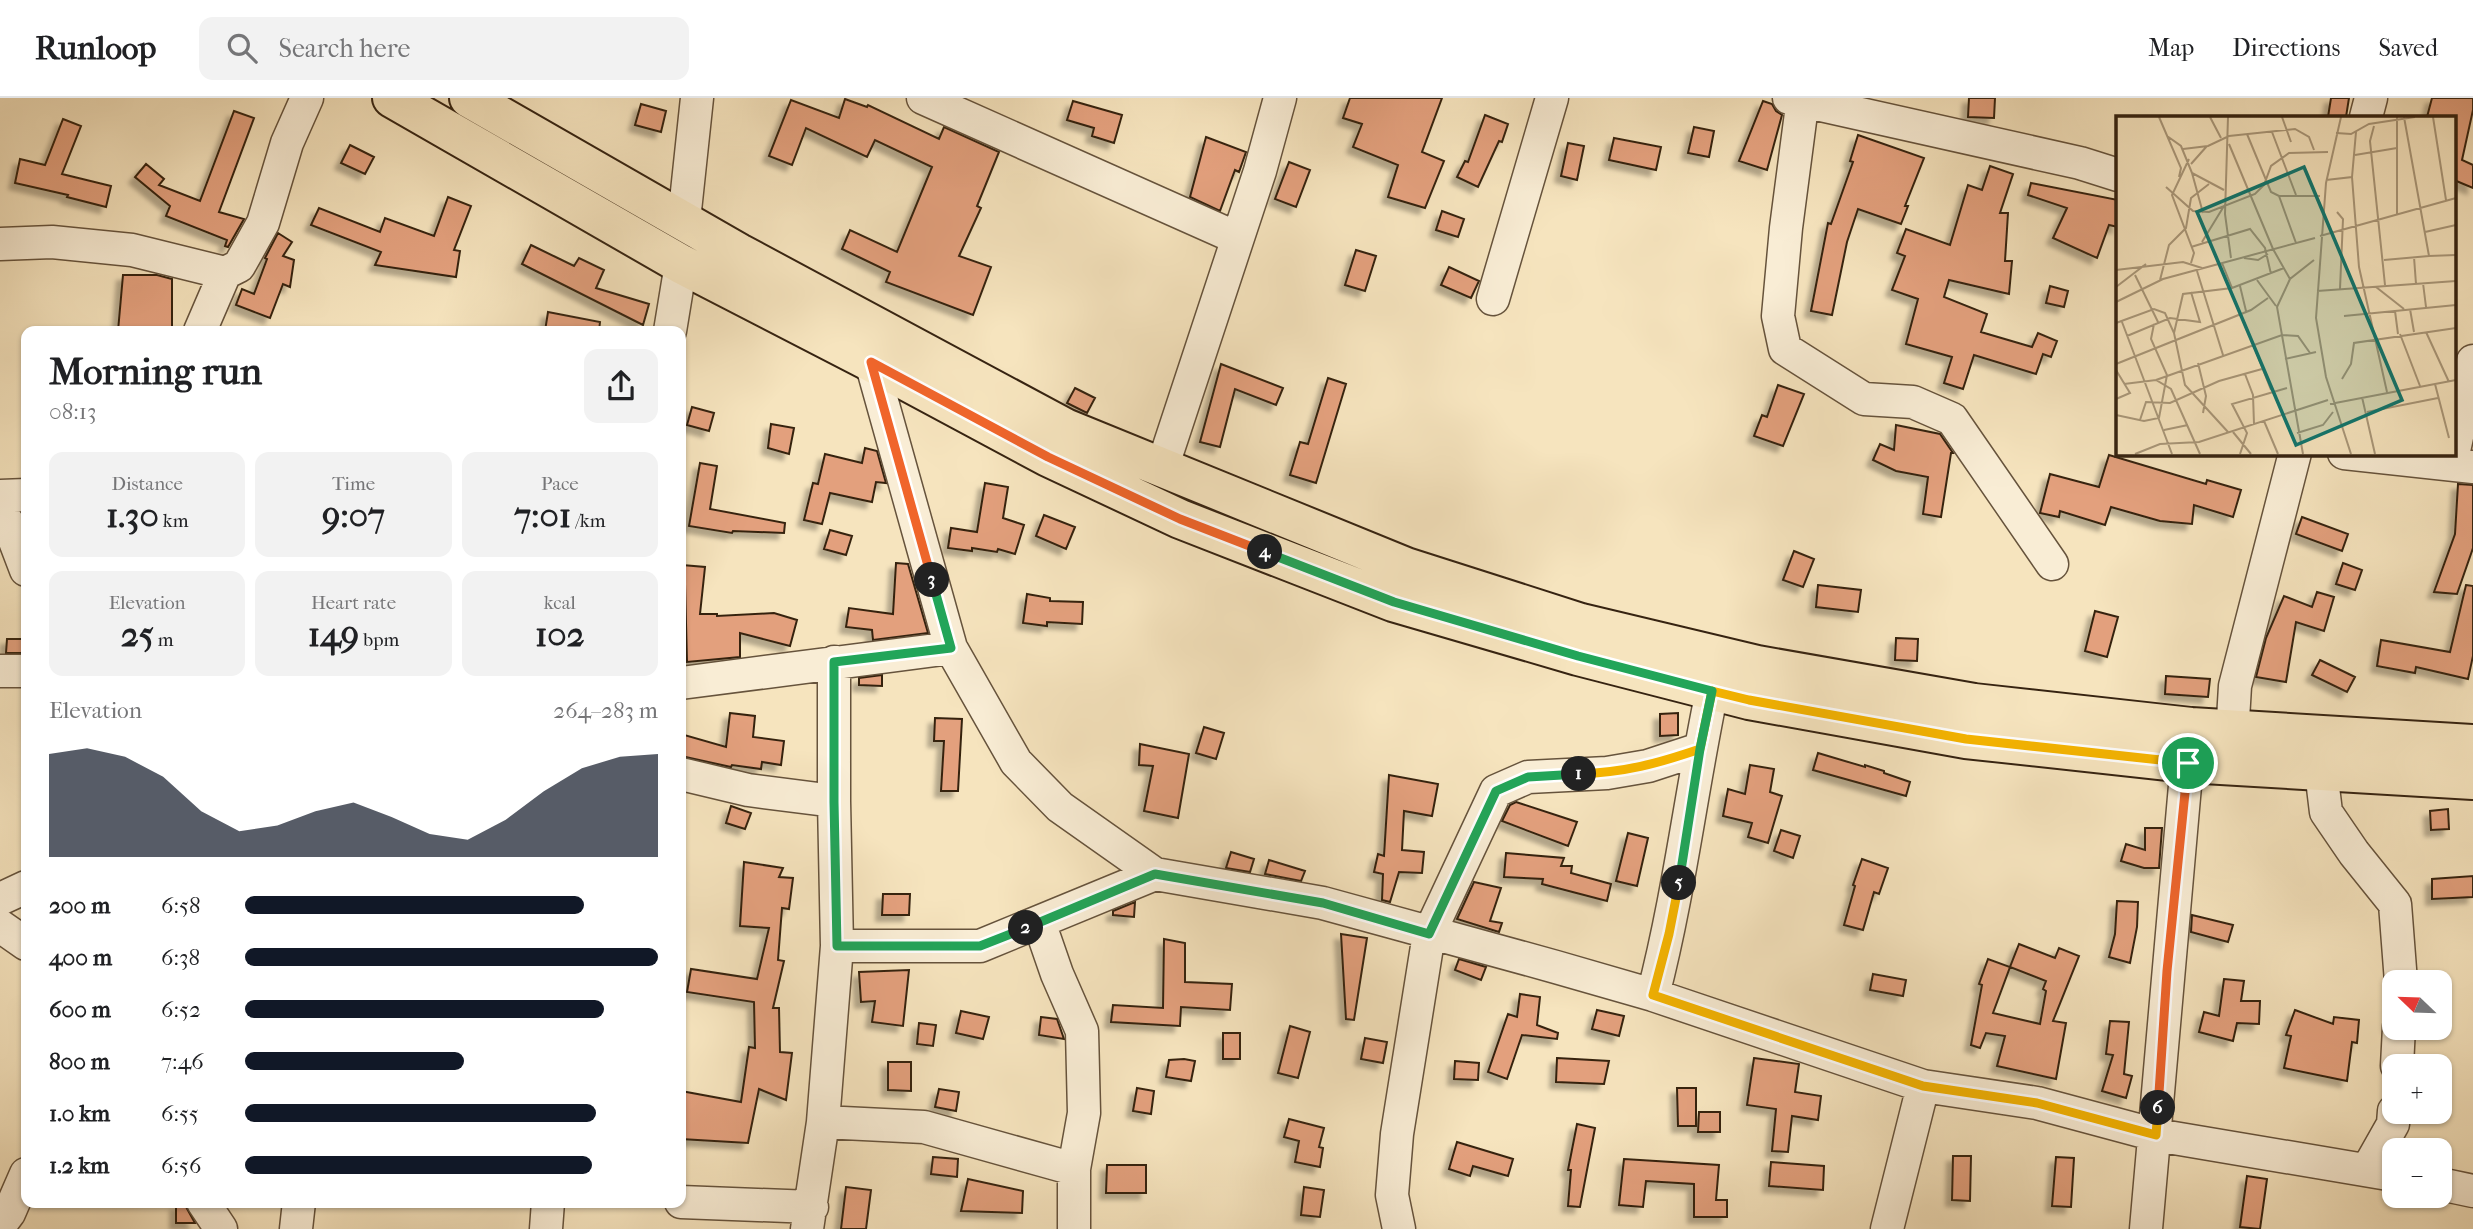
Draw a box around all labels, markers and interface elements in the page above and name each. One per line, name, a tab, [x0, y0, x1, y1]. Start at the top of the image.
search box	[199, 17, 689, 80]
text: Runloop	[35, 29, 157, 68]
icon: search	[223, 29, 261, 67]
text: Search here	[279, 33, 410, 64]
text: Map	[2148, 34, 2194, 62]
text: Directions	[2232, 34, 2340, 62]
text: Saved	[2378, 34, 2438, 62]
inset map	[2116, 116, 2456, 455]
text: Morning run	[49, 349, 262, 394]
button: share	[584, 349, 658, 423]
text: 08:13	[49, 398, 96, 425]
text: Distance	[111, 473, 183, 495]
text: Time	[332, 473, 375, 495]
text: Pace	[541, 473, 579, 495]
text: 1.30	[106, 495, 159, 536]
text: 9:07	[322, 495, 385, 536]
text: 7:01	[514, 495, 571, 536]
text: km	[159, 510, 188, 532]
text: /km	[571, 510, 605, 532]
pin: 4	[1248, 534, 1282, 570]
text: 4	[1259, 540, 1270, 562]
pin: 3	[914, 562, 950, 598]
text: 3	[928, 568, 935, 590]
text: Elevation	[109, 592, 186, 614]
text: Heart rate	[311, 592, 396, 614]
text: kcal	[544, 592, 576, 614]
text: 25	[121, 614, 154, 655]
text: 149	[308, 614, 359, 655]
text: 102	[535, 614, 585, 655]
text: m	[154, 629, 174, 651]
text: bpm	[359, 629, 399, 651]
text: Elevation	[49, 697, 142, 724]
text: 264–283 m	[553, 697, 658, 724]
pin	[2158, 733, 2218, 793]
icon: arrive	[2169, 744, 2207, 782]
pin: 1	[1562, 756, 1596, 792]
text: 1	[1575, 762, 1582, 784]
pin: 5	[1662, 866, 1696, 900]
text: 5	[1674, 871, 1683, 893]
text: 200 m	[49, 892, 110, 919]
text: 6:58	[161, 892, 201, 919]
pin: 2	[1009, 910, 1044, 946]
text: 2	[1021, 916, 1030, 938]
text: 400 m	[49, 944, 112, 971]
text: 6:38	[161, 944, 200, 971]
north arrow	[2382, 970, 2452, 1040]
map controls	[2382, 970, 2452, 1208]
text: 600 m	[49, 996, 111, 1023]
text: 6:52	[161, 996, 201, 1023]
text: 800 m	[49, 1048, 110, 1075]
text: 7:46	[161, 1048, 204, 1075]
button: +	[2382, 1054, 2452, 1124]
pin: 6	[2140, 1090, 2176, 1126]
text: 6	[2152, 1096, 2163, 1118]
text: 1.0 km	[49, 1100, 110, 1127]
text: 6:55	[161, 1100, 199, 1127]
button: −	[2382, 1138, 2452, 1208]
text: 1.2 km	[49, 1152, 109, 1179]
text: 6:56	[161, 1152, 201, 1179]

